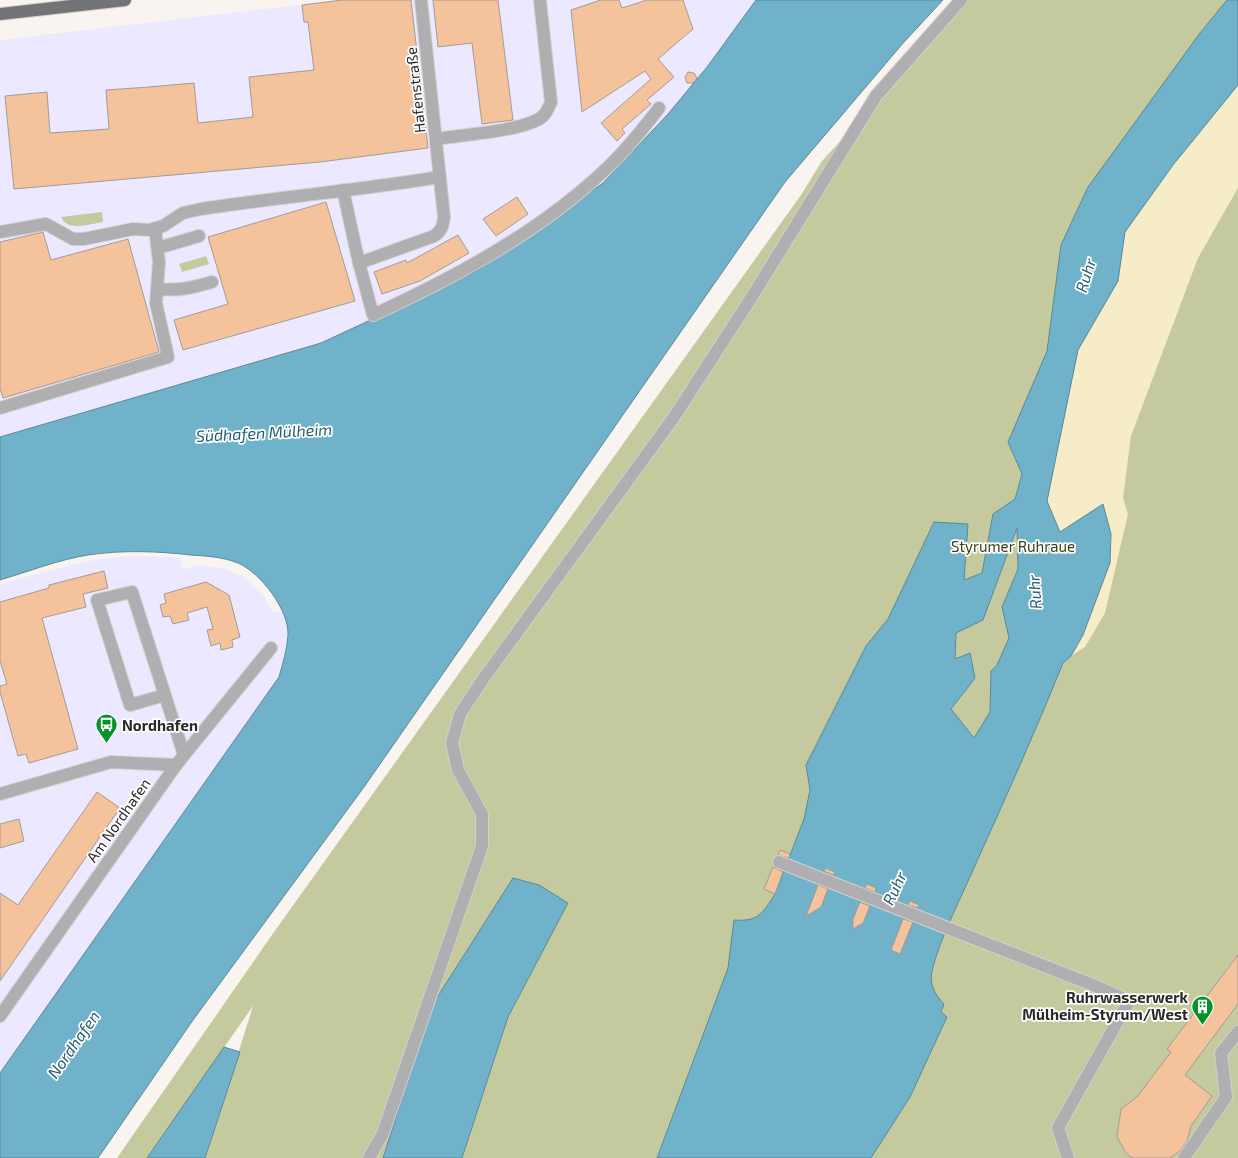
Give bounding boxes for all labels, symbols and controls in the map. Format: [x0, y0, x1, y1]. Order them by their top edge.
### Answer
street label: Hafenstraße [402, 46, 428, 134]
water label: Ruhr [1071, 255, 1099, 294]
water label: Südhafen Mülheim [195, 419, 333, 445]
park label: Styrumer Ruhraue [951, 537, 1075, 555]
water label: Ruhr [1023, 573, 1045, 610]
bus stop icon: Nordhafen [93, 712, 119, 745]
place label: Nordhafen [122, 716, 198, 734]
street label: Am Nordhafen [82, 774, 154, 866]
water label: Ruhr [878, 868, 910, 908]
place label: Ruhrwasserwerk Mülheim-Styrum/West [1022, 988, 1189, 1024]
building icon: Ruhrwasserwerk Mülheim-Styrum/West [1190, 993, 1216, 1026]
water label: Nordhafen [43, 1007, 103, 1081]

